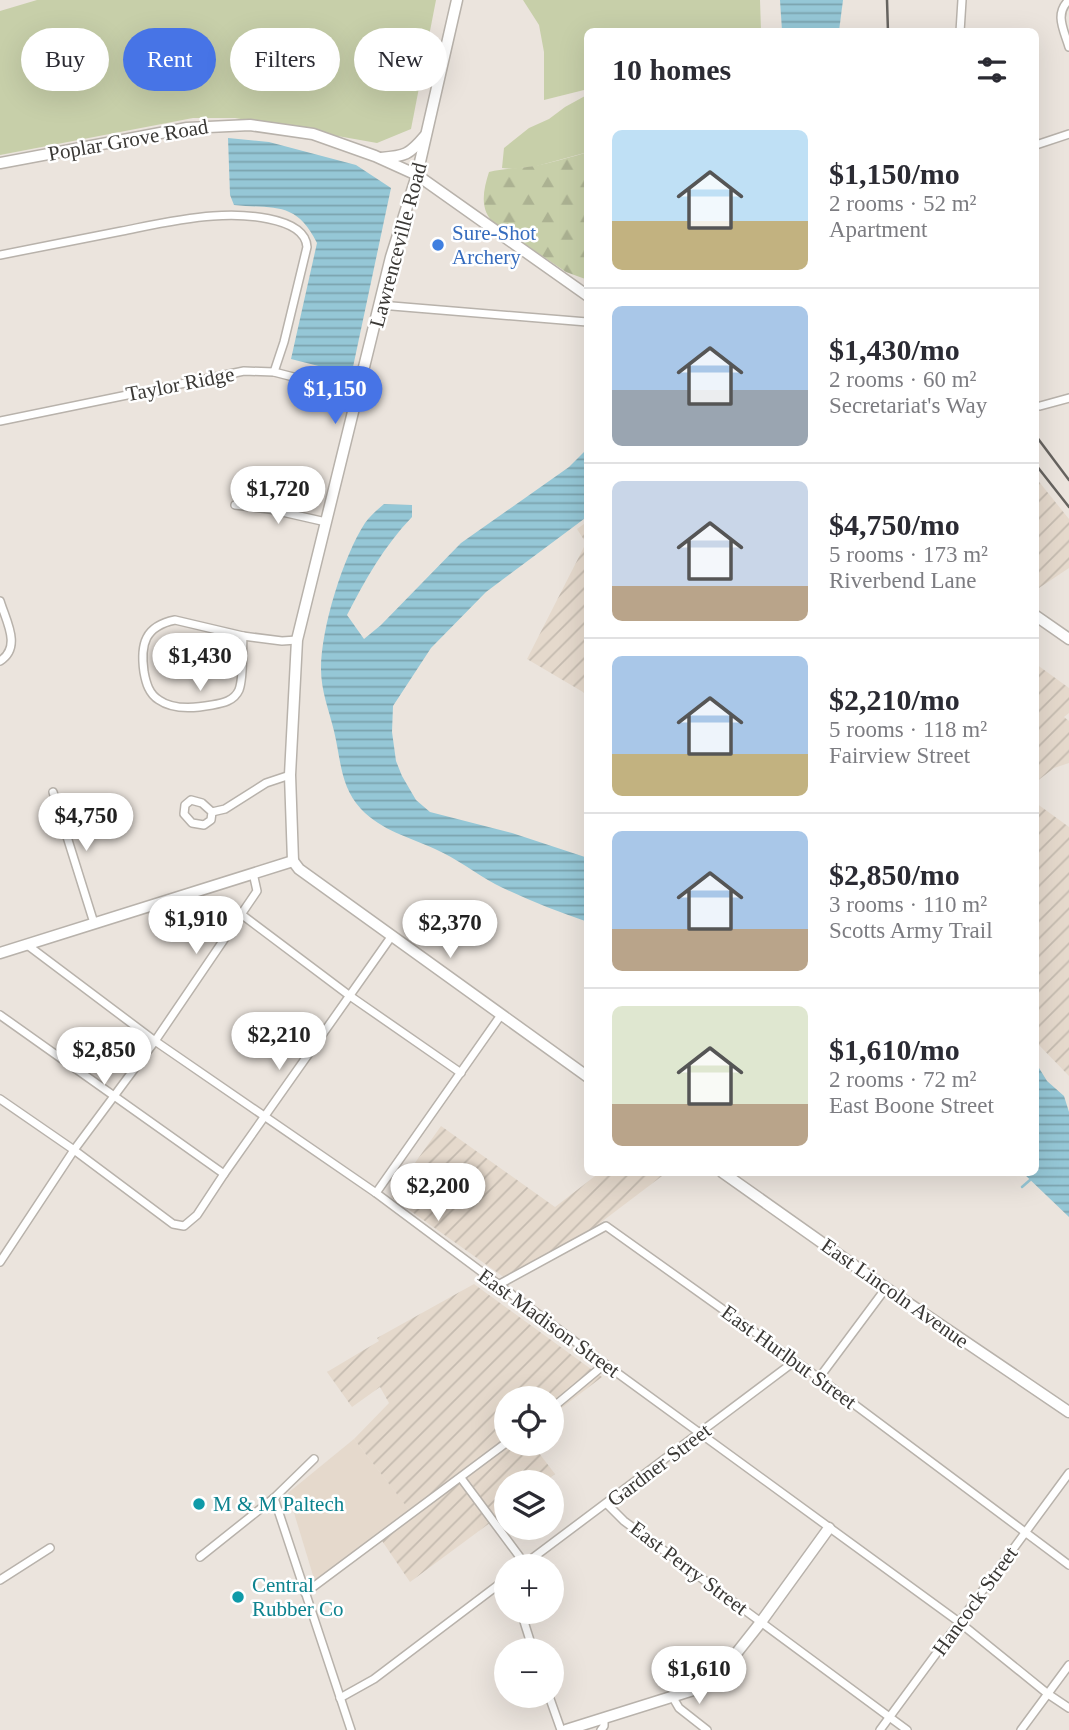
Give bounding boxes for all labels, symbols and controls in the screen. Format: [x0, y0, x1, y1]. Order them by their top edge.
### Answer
chip: Buy [21, 28, 109, 91]
chip: Rent [123, 28, 216, 91]
chip: Filters [230, 28, 340, 91]
chip: New [354, 28, 447, 91]
icon: filters [973, 51, 1011, 89]
text: 10 homes [612, 53, 731, 86]
street label: Poplar Grove Road [46, 114, 210, 166]
text: $1,150/mo [829, 157, 960, 190]
icon: home [668, 158, 752, 242]
street label: Lawrenceville Road [364, 159, 432, 330]
text: 2 rooms · 52 m² [829, 191, 976, 216]
text: Apartment [829, 217, 927, 242]
place label: Sure-Shot Archery [452, 221, 536, 269]
marker: Sure-Shot Archery [430, 237, 446, 253]
text: $1,430/mo [829, 333, 960, 366]
icon: home [668, 334, 752, 418]
street label: Taylor Ridge [124, 362, 236, 406]
pin: $1,150 [278, 366, 392, 426]
text: 2 rooms · 60 m² [829, 367, 976, 392]
text: $1,150 [303, 376, 367, 401]
text: Secretariat's Way [829, 393, 987, 418]
pin: $1,720 [221, 466, 335, 526]
text: $1,720 [246, 476, 310, 501]
text: $4,750/mo [829, 508, 960, 541]
icon: home [668, 509, 752, 593]
text: 5 rooms · 173 m² [829, 542, 988, 567]
text: Riverbend Lane [829, 568, 977, 593]
pin: $1,430 [143, 634, 257, 693]
text: $1,430 [168, 643, 232, 668]
text: $2,210/mo [829, 683, 960, 716]
icon: home [668, 684, 752, 768]
text: 5 rooms · 118 m² [829, 717, 987, 742]
text: Fairview Street [829, 743, 970, 768]
pin: $4,750 [29, 794, 143, 853]
text: $4,750 [54, 803, 118, 828]
text: $2,850/mo [829, 858, 960, 891]
icon: home [668, 859, 752, 943]
text: 3 rooms · 110 m² [829, 892, 987, 917]
pin: $1,910 [139, 897, 253, 956]
pin: $2,370 [393, 900, 507, 960]
text: $1,910 [164, 906, 228, 931]
text: $2,370 [418, 910, 482, 935]
text: Scotts Army Trail [829, 918, 993, 943]
pin: $2,210 [222, 1012, 336, 1072]
text: $2,210 [247, 1022, 311, 1047]
pin: $2,850 [47, 1028, 161, 1087]
text: $1,610/mo [829, 1033, 960, 1066]
icon: home [668, 1034, 752, 1118]
text: $2,850 [72, 1037, 136, 1062]
text: 2 rooms · 72 m² [829, 1067, 976, 1092]
text: East Boone Street [829, 1093, 994, 1118]
pin: $2,200 [381, 1164, 495, 1223]
text: $2,200 [406, 1173, 470, 1198]
street label: East Lincoln Avenue [817, 1233, 973, 1353]
street label: East Madison Street [474, 1264, 625, 1383]
street label: East Hurlbut Street [717, 1300, 861, 1414]
map controls [494, 1386, 564, 1708]
button: locate [494, 1386, 564, 1456]
street label: Gardner Street [603, 1418, 715, 1512]
button: layers [494, 1470, 564, 1540]
place label: M & M Paltech [213, 1492, 345, 1516]
marker: M & M Paltech [191, 1496, 207, 1512]
street label: East Perry Street [625, 1516, 753, 1620]
street label: Hancock Street [927, 1542, 1023, 1660]
button: + [494, 1554, 564, 1624]
place label: Central Rubber Co [252, 1573, 344, 1621]
marker: Central Rubber Co [230, 1589, 246, 1605]
button: − [494, 1638, 564, 1708]
pin: $1,610 [642, 1646, 756, 1706]
text: $1,610 [667, 1656, 731, 1681]

